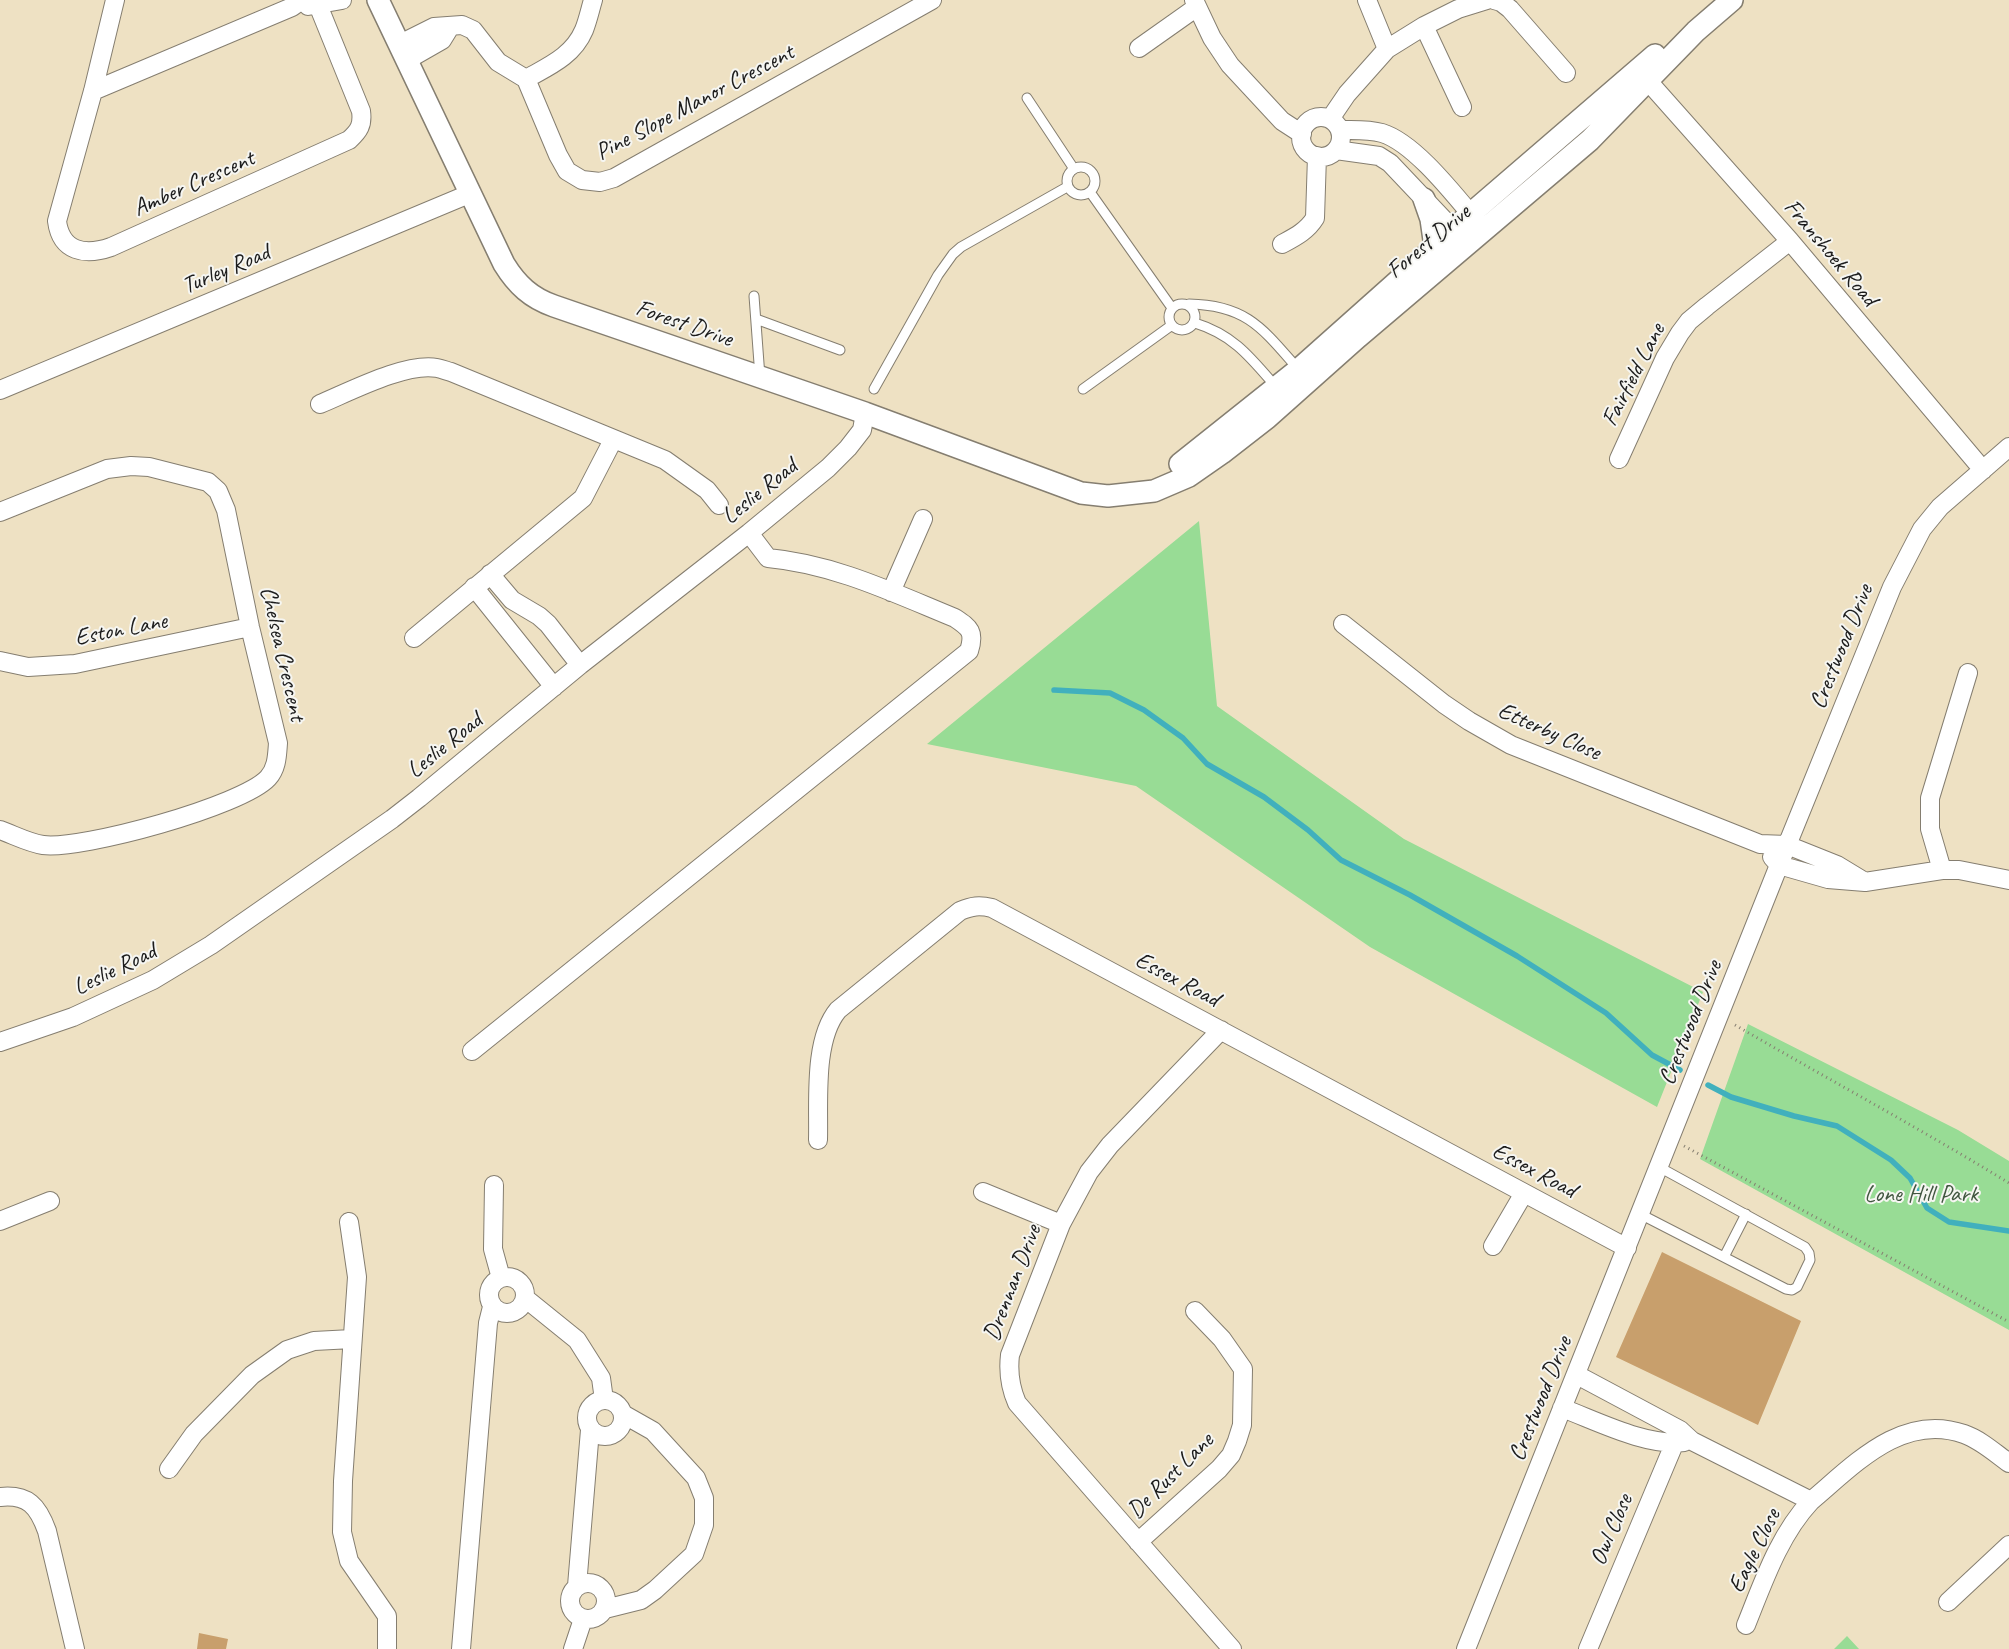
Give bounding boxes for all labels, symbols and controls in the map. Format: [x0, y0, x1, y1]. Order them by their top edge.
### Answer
street label: Pine Slope Manor Crescent [591, 39, 799, 167]
street label: Amber Crescent [129, 144, 259, 224]
street label: Franshoek Road [1777, 194, 1883, 312]
street label: Forest Drive [1381, 199, 1477, 285]
street label: Turley Road [178, 239, 274, 301]
street label: Forest Drive [632, 294, 736, 354]
street label: Fairfield Lane [1596, 319, 1672, 431]
street label: Leslie Road [717, 453, 803, 531]
street label: Crestwood Drive [1804, 581, 1880, 713]
street label: Chelsea Crescent [253, 584, 311, 724]
street label: Eston Lane [73, 607, 169, 653]
street label: Etterby Close [1493, 697, 1605, 767]
street label: Leslie Road [402, 707, 488, 785]
street label: Leslie Road [69, 938, 161, 1002]
street label: Essex Road [1130, 946, 1224, 1014]
street label: Crestwood Drive [1653, 957, 1729, 1089]
street label: Essex Road [1487, 1137, 1581, 1205]
park label: Lone Hill Park [1864, 1181, 1978, 1209]
street label: Drennan Drive [978, 1221, 1048, 1345]
street label: Crestwood Drive [1503, 1333, 1579, 1465]
street label: De Rust Lane [1122, 1427, 1220, 1525]
street label: Owl Close [1584, 1490, 1640, 1570]
street label: Eagle Close [1722, 1505, 1788, 1597]

